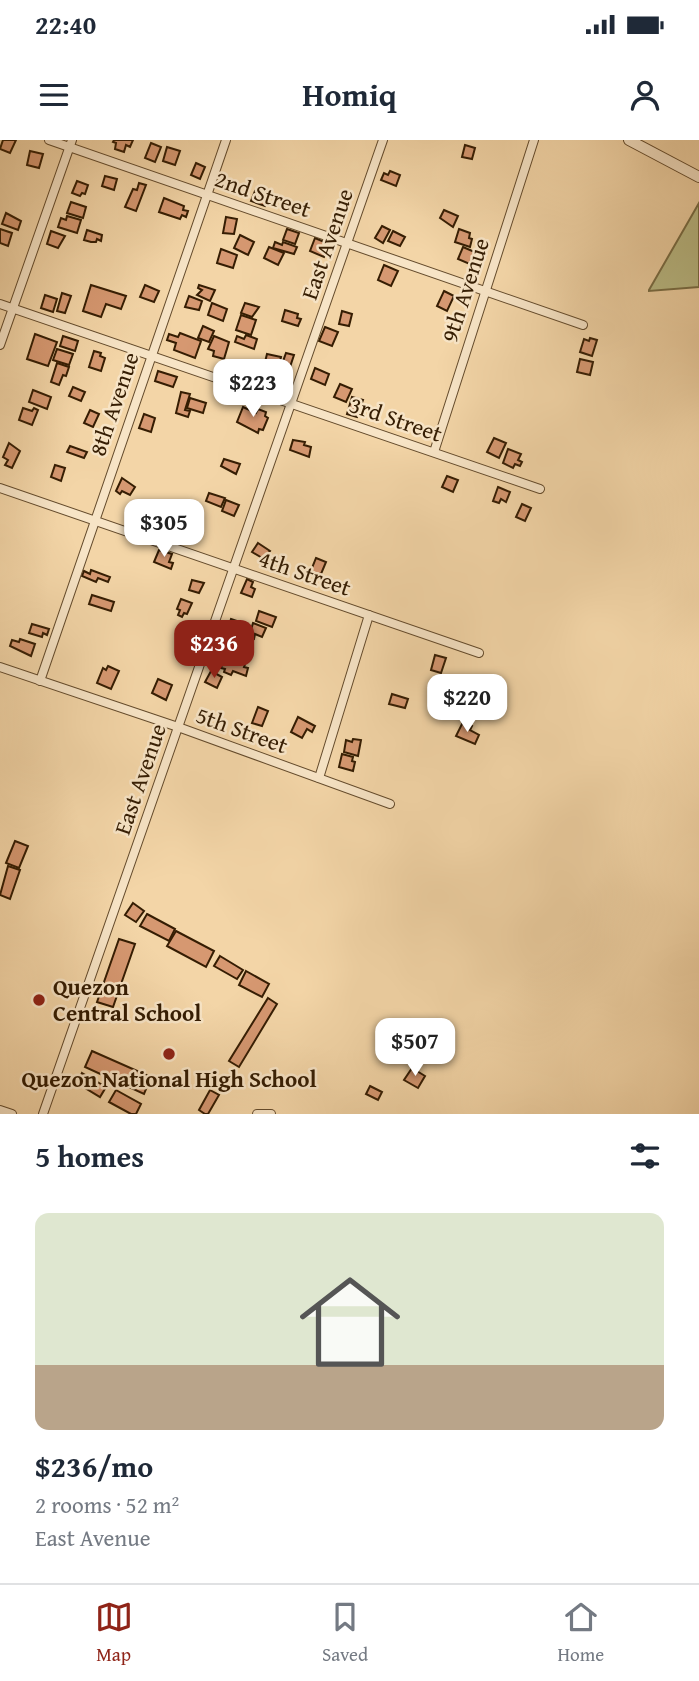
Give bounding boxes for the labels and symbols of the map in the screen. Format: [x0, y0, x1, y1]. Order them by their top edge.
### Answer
street label: 2nd Street [211, 162, 316, 225]
street label: East Avenue [292, 184, 361, 304]
street label: 9th Avenue [432, 233, 497, 346]
street label: 8th Avenue [80, 347, 147, 460]
pin: $223 [212, 359, 294, 419]
street label: 3rd Street [345, 387, 447, 450]
pin: $305 [123, 500, 205, 559]
street label: 4th Street [255, 541, 356, 604]
pin: $236 [173, 620, 255, 680]
pin: $220 [426, 674, 508, 734]
street label: 5th Street [192, 698, 293, 761]
street label: East Avenue [105, 719, 174, 839]
place label: Quezon Central School [53, 970, 201, 1029]
marker: Quezon Central School [31, 992, 47, 1008]
pin: $507 [374, 1018, 456, 1078]
marker: Quezon National High School [161, 1046, 177, 1062]
place label: Quezon National High School [21, 1062, 317, 1095]

